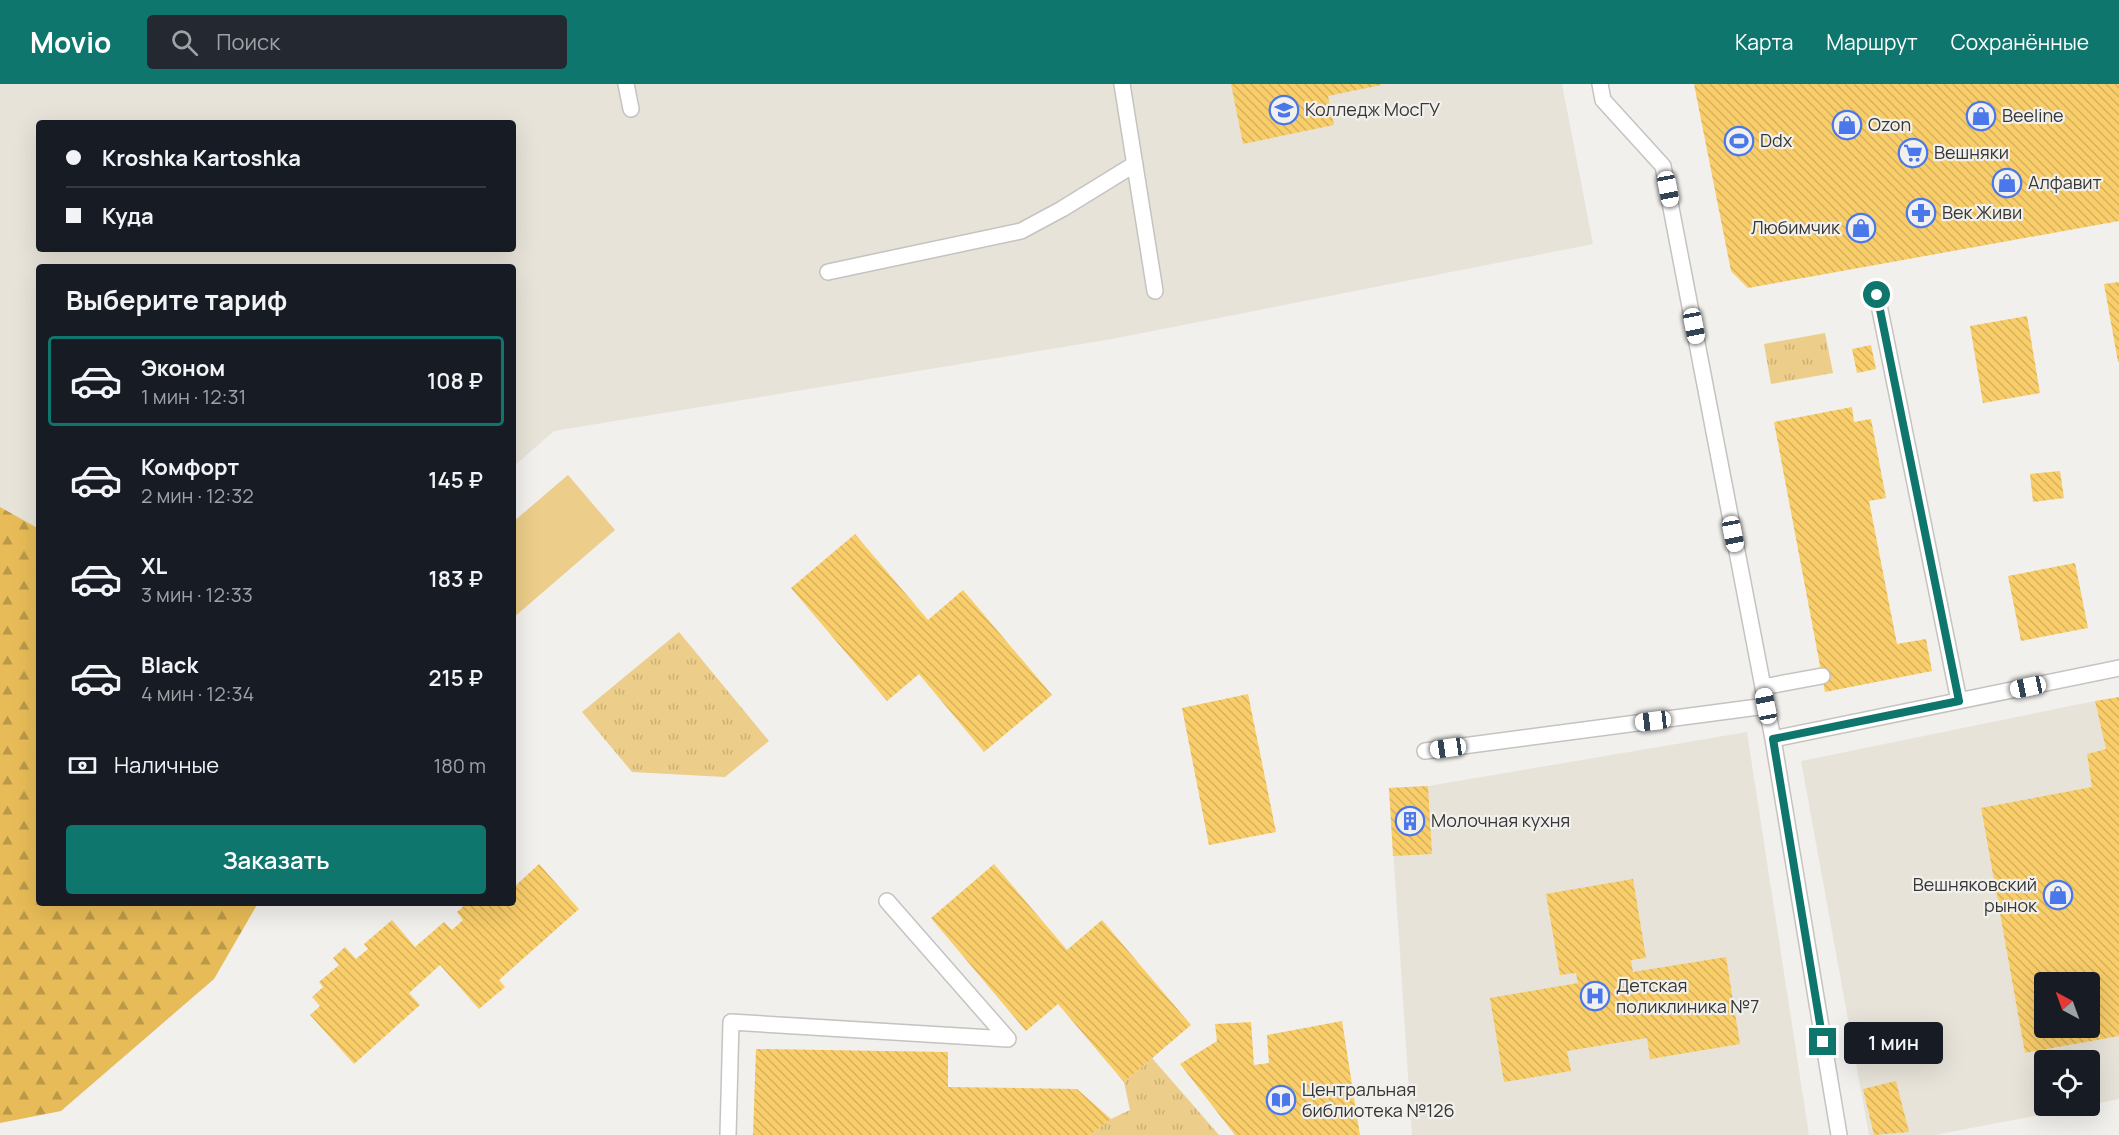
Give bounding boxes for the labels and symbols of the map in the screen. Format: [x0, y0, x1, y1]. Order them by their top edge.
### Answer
school or university icon: Колледж МосГУ [1268, 94, 1300, 126]
place label: Колледж МосГУ [1305, 97, 1440, 121]
shop icon: Beeline [1965, 100, 1997, 132]
place label: Beeline [2002, 103, 2064, 127]
shop icon: Ozon [1831, 109, 1863, 141]
place label: Ozon [1868, 112, 1911, 136]
sports icon: Ddx [1723, 125, 1755, 157]
place label: Ddx [1760, 128, 1793, 152]
supermarket icon: Вешняки [1897, 137, 1929, 169]
place label: Вешняки [1934, 140, 2009, 164]
shop icon: Алфавит [1991, 167, 2023, 199]
car [1656, 170, 1680, 208]
place label: Алфавит [2028, 170, 2102, 194]
pharmacy icon: Век Живи [1905, 197, 1937, 229]
place label: Век Живи [1942, 200, 2022, 224]
shop icon: Любимчик [1845, 212, 1877, 244]
place label: Любимчик [1751, 215, 1841, 239]
route start [1863, 281, 1890, 308]
car [1682, 307, 1706, 345]
car [1721, 515, 1745, 553]
car [2009, 674, 2047, 700]
car [1754, 687, 1778, 725]
car [1634, 710, 1672, 732]
car [1429, 737, 1467, 759]
building icon: Молочная кухня [1394, 805, 1426, 837]
place label: Молочная кухня [1431, 808, 1570, 832]
place label: Вешняковский рынок [1913, 872, 2038, 917]
shop icon: Вешняковский рынок [2042, 879, 2074, 911]
north arrow [2034, 972, 2100, 1038]
place label: Детская поликлиника №7 [1616, 973, 1759, 1018]
hospital icon: Детская поликлиника №7 [1579, 980, 1611, 1012]
callout: 1 мин [1844, 1021, 1943, 1063]
route end [1809, 1028, 1836, 1055]
place label: Центральная библиотека №126 [1302, 1077, 1455, 1122]
library icon: Центральная библиотека №126 [1265, 1084, 1297, 1116]

